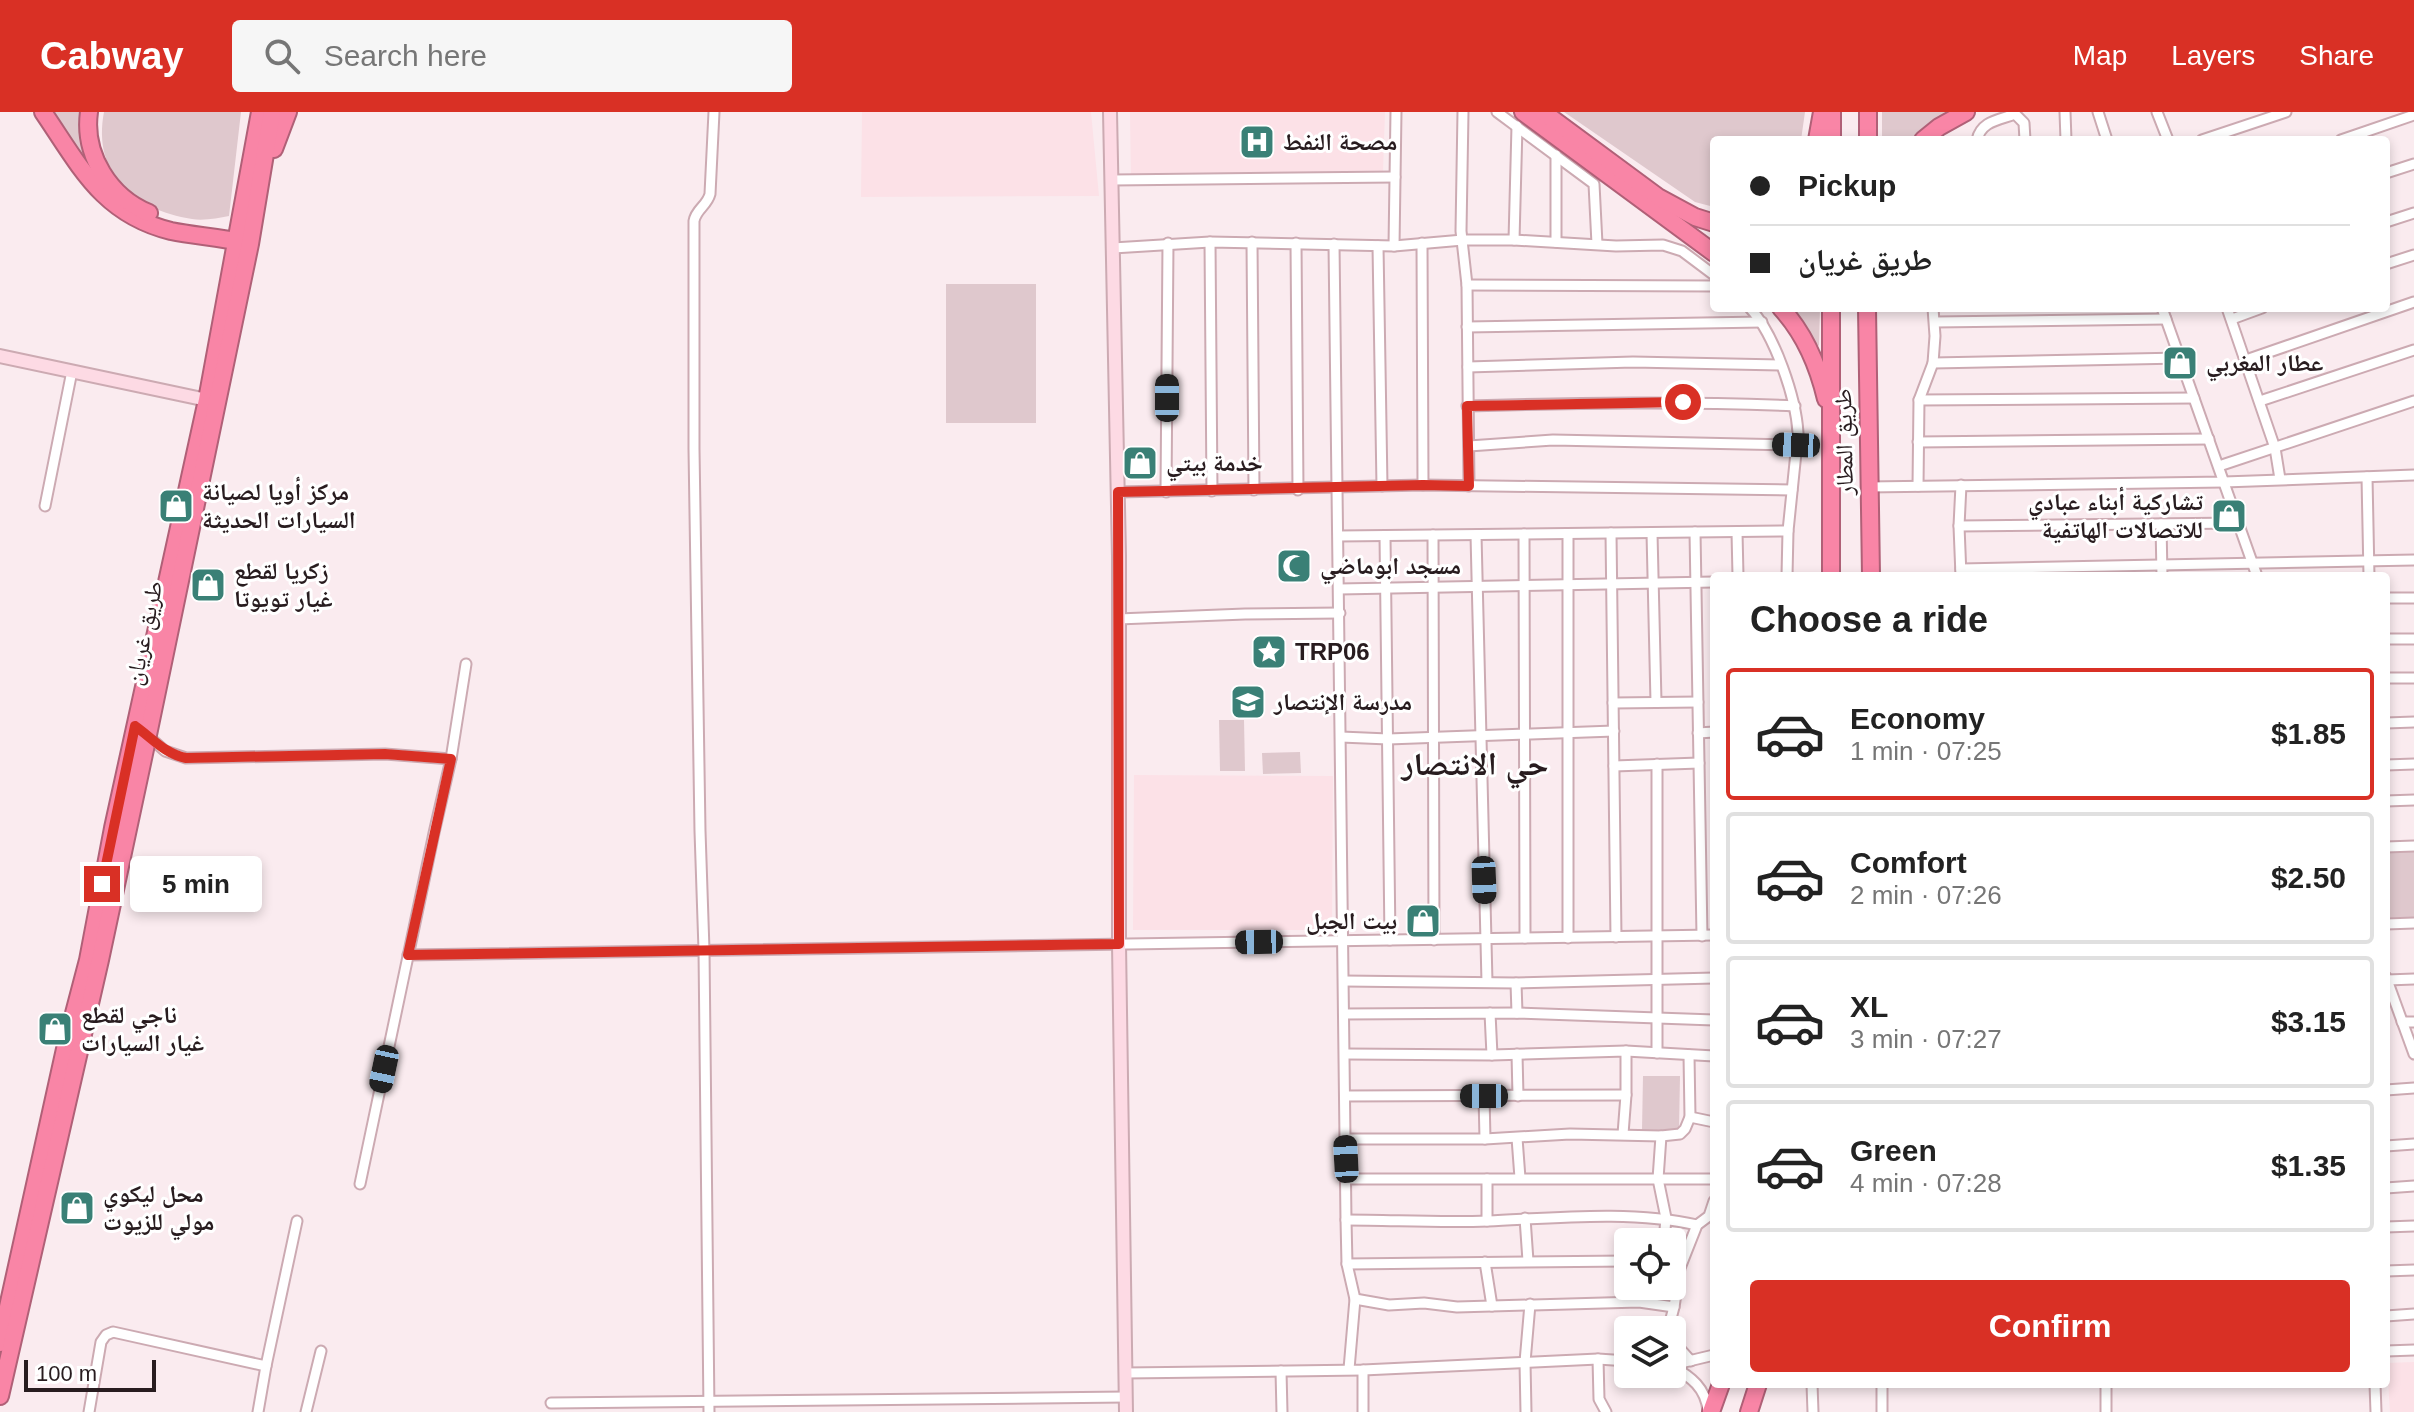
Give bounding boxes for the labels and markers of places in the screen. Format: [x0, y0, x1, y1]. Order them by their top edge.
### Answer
hospital icon: مصحة النفط [1238, 123, 1276, 161]
place label: مصحة النفط [1283, 128, 1397, 155]
shop icon: عطار المغربي [2161, 344, 2199, 382]
place label: عطار المغربي [2206, 349, 2323, 382]
shop icon: خدمة بيتي [1121, 444, 1159, 482]
place label: خدمة بيتي [1166, 449, 1263, 482]
place label: مركز أويا لصيانة السيارات الحديثة [202, 476, 356, 534]
place label: تشاركية أبناء عبادي للاتصالات الهاتفية [2028, 486, 2204, 544]
shop icon: مركز أويا لصيانة السيارات الحديثة [157, 487, 195, 525]
shop icon: تشاركية أبناء عبادي للاتصالات الهاتفية [2210, 497, 2248, 535]
mosque icon: مسجد ابوماضي [1275, 547, 1313, 585]
place label: مسجد ابوماضي [1320, 552, 1461, 585]
place label: زكريا لقطع غيار تويوتا [234, 557, 333, 613]
shop icon: زكريا لقطع غيار تويوتا [189, 566, 227, 604]
place icon: TRP06 [1250, 633, 1288, 671]
place label: TRP06 [1295, 638, 1370, 665]
school or university icon: مدرسة الإنتصار [1229, 683, 1267, 721]
place label: مدرسة الإنتصار [1273, 688, 1412, 715]
shop icon: بيت الجبل [1404, 902, 1442, 940]
place label: بيت الجبل [1306, 907, 1397, 935]
place label: ناجي لقطع غيار السيارات [81, 1001, 204, 1057]
shop icon: ناجي لقطع غيار السيارات [36, 1010, 74, 1048]
place label: محل ليكوي مولي للزيوت [103, 1180, 214, 1241]
shop icon: محل ليكوي مولي للزيوت [58, 1189, 96, 1227]

